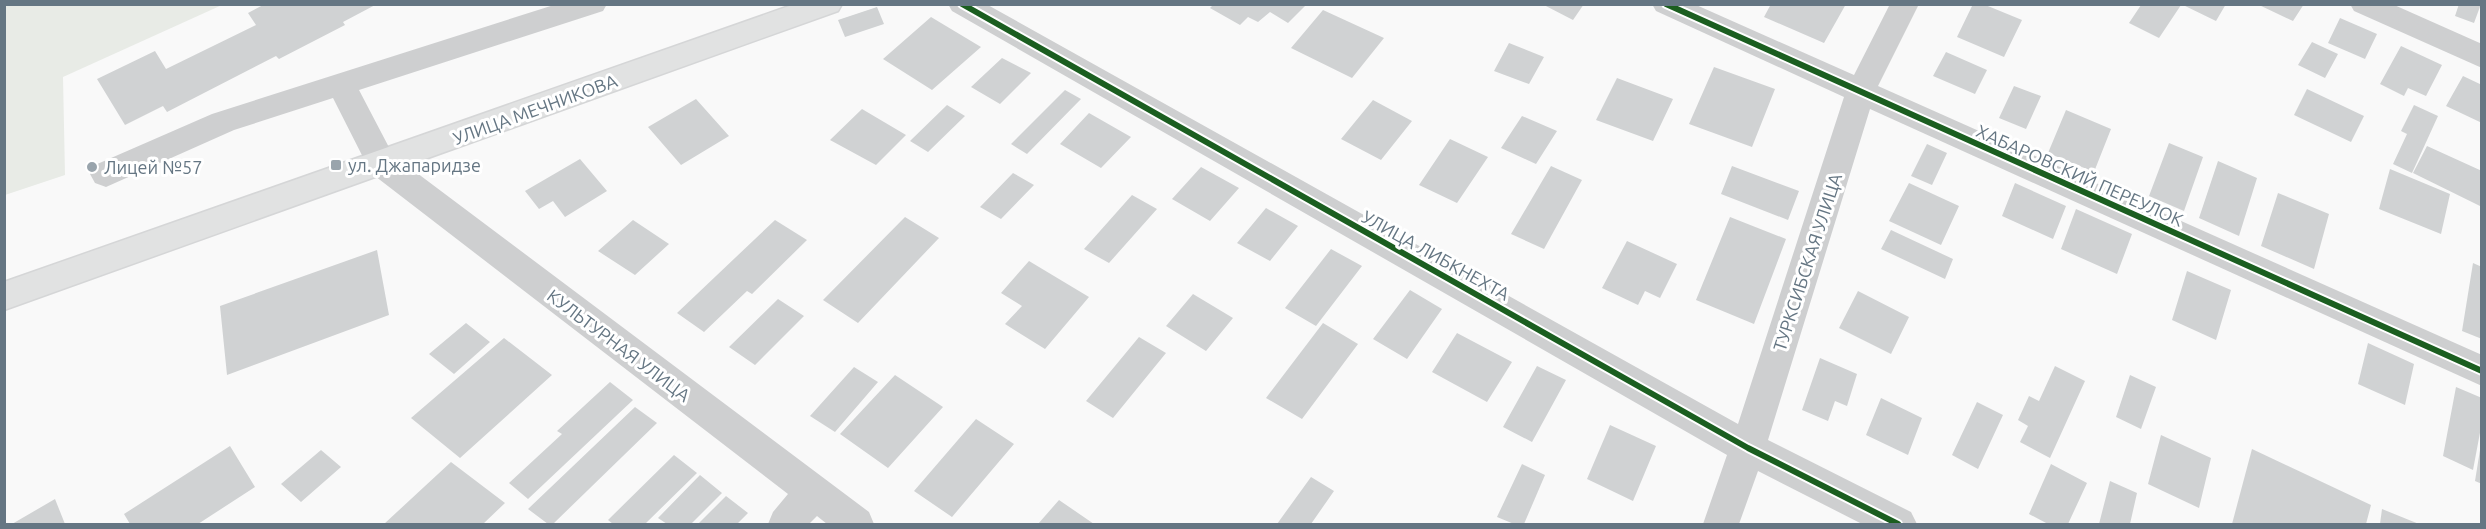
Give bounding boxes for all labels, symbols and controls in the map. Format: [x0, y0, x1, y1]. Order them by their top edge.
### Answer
street label: УЛИЦА МЕЧНИКОВА [450, 70, 620, 148]
street label: ХАБАРОВСКИЙ ПЕРЕУЛОК [1973, 120, 2187, 230]
place label: ул. Джапаридзе [348, 155, 481, 175]
place label: Лицей №57 [104, 157, 202, 177]
marker: ул. Джапаридзе [329, 158, 343, 172]
marker: Лицей №57 [85, 160, 99, 174]
street label: ТУРКСИБСКАЯ УЛИЦА [1769, 170, 1845, 353]
street label: УЛИЦА ЛИБКНЕХТА [1359, 206, 1514, 304]
street label: КУЛЬТУРНАЯ УЛИЦА [544, 285, 694, 405]

